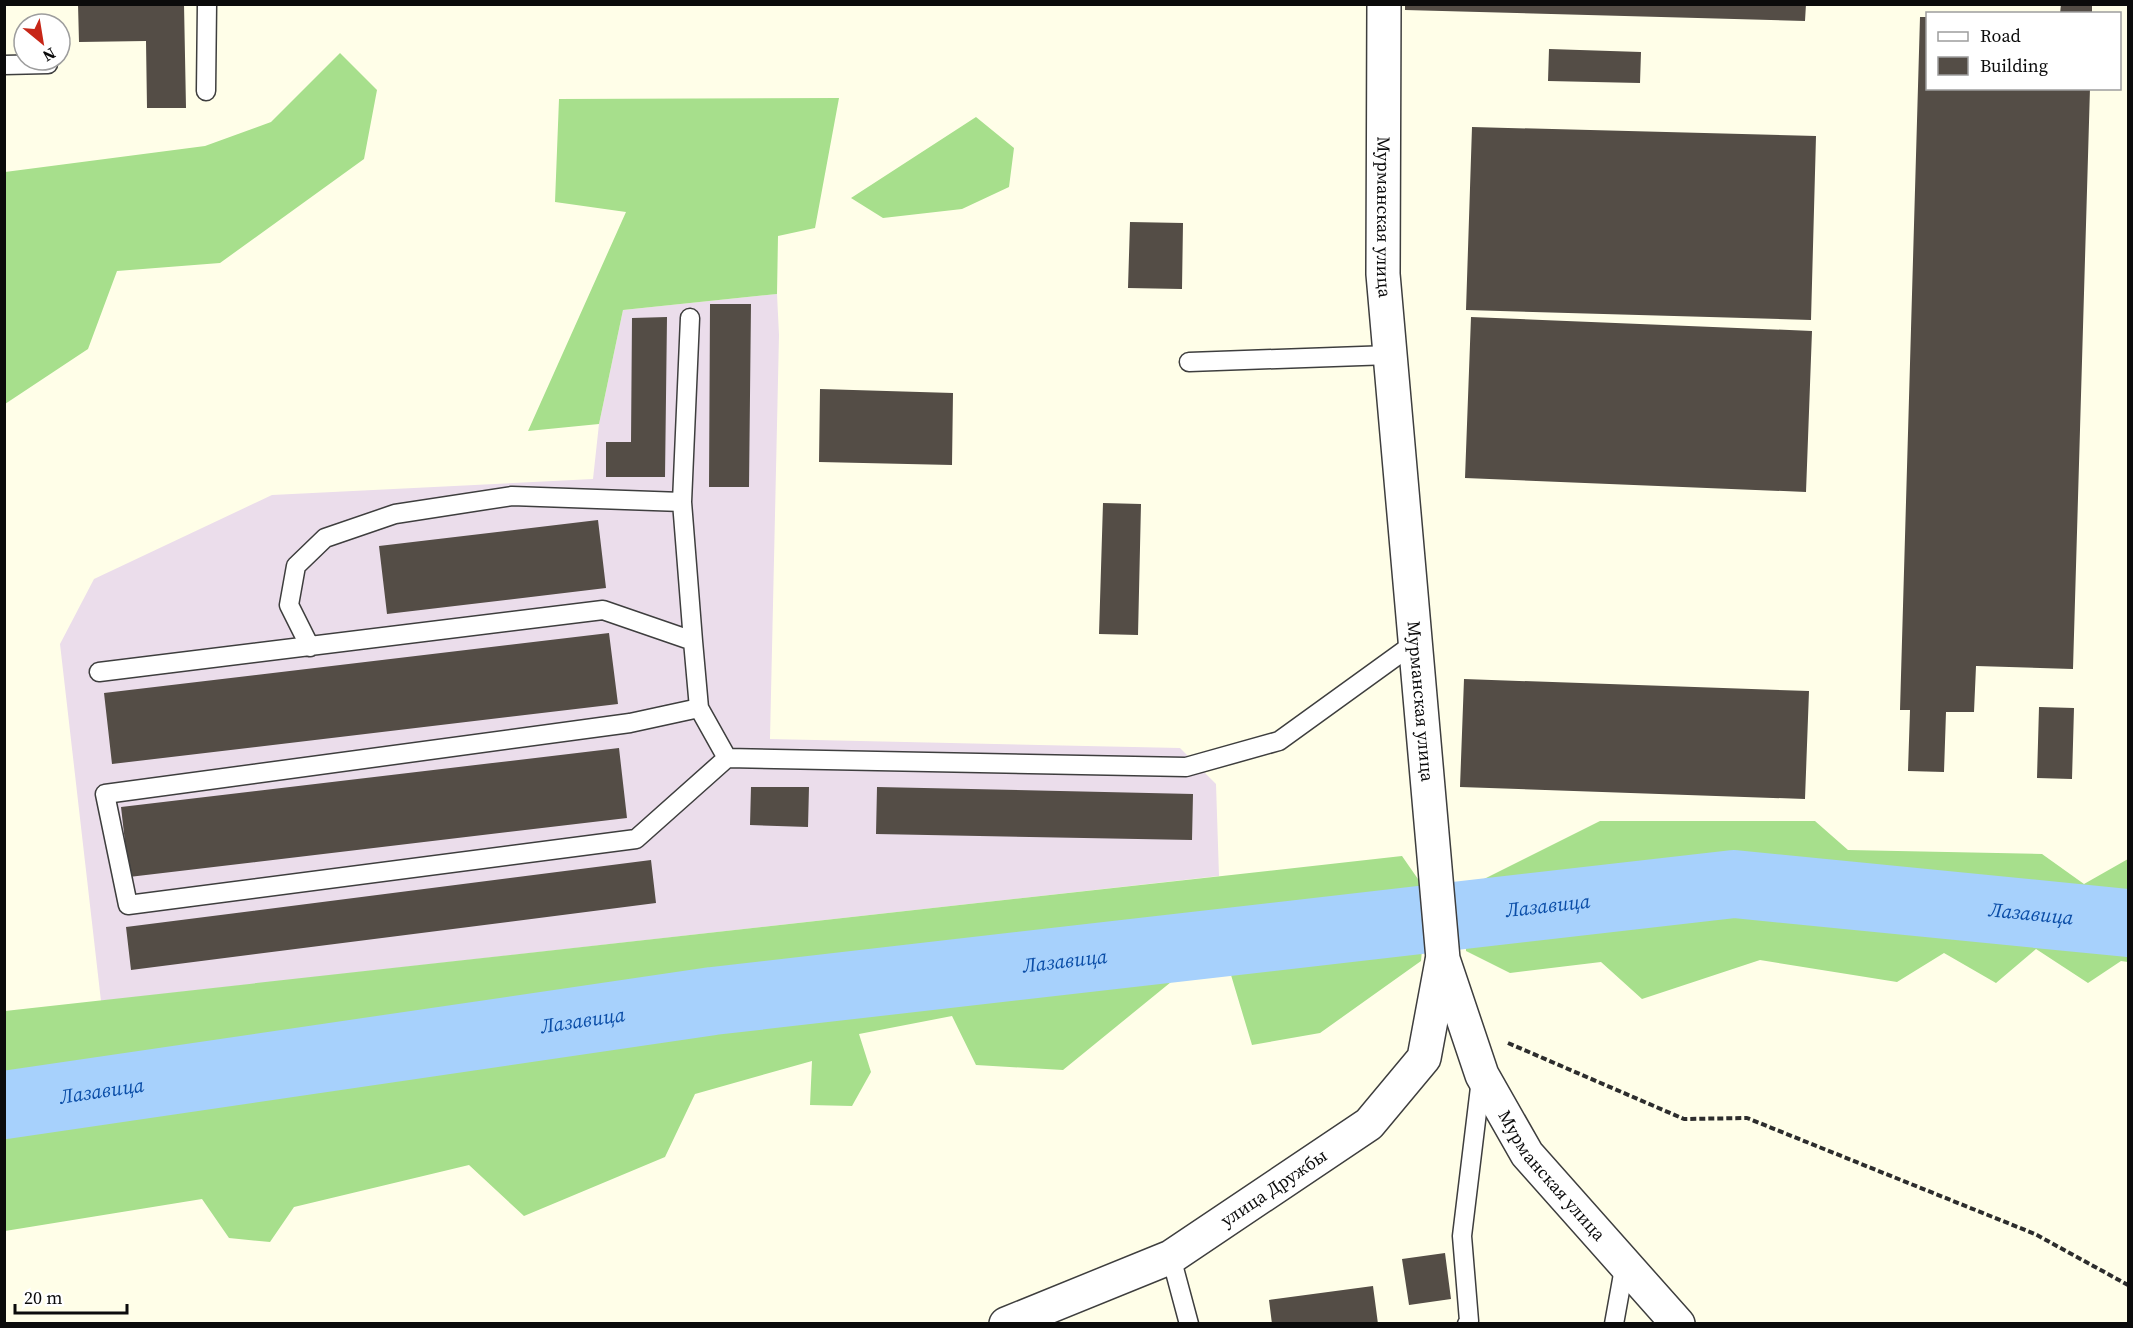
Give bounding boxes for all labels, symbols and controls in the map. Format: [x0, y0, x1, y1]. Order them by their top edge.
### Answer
north arrow [12, 12, 72, 72]
legend [1926, 12, 2121, 90]
text: Road [1980, 23, 2021, 48]
text: N [39, 43, 60, 68]
text: Building [1980, 53, 2048, 78]
street label: Мурманская улица [1371, 136, 1398, 299]
street label: Мурманская улица [1401, 620, 1440, 784]
water label: Лазавица [1503, 887, 1592, 924]
water label: Лазавица [1987, 895, 2075, 932]
water label: Лазавица [1020, 942, 1109, 979]
water label: Лазавица [538, 1000, 627, 1040]
water label: Лазавица [57, 1071, 146, 1111]
street label: Мурманская улица [1493, 1105, 1612, 1247]
street label: улица Дружбы [1215, 1143, 1332, 1232]
scale bar [15, 1277, 128, 1315]
text: 20 m [24, 1285, 62, 1310]

